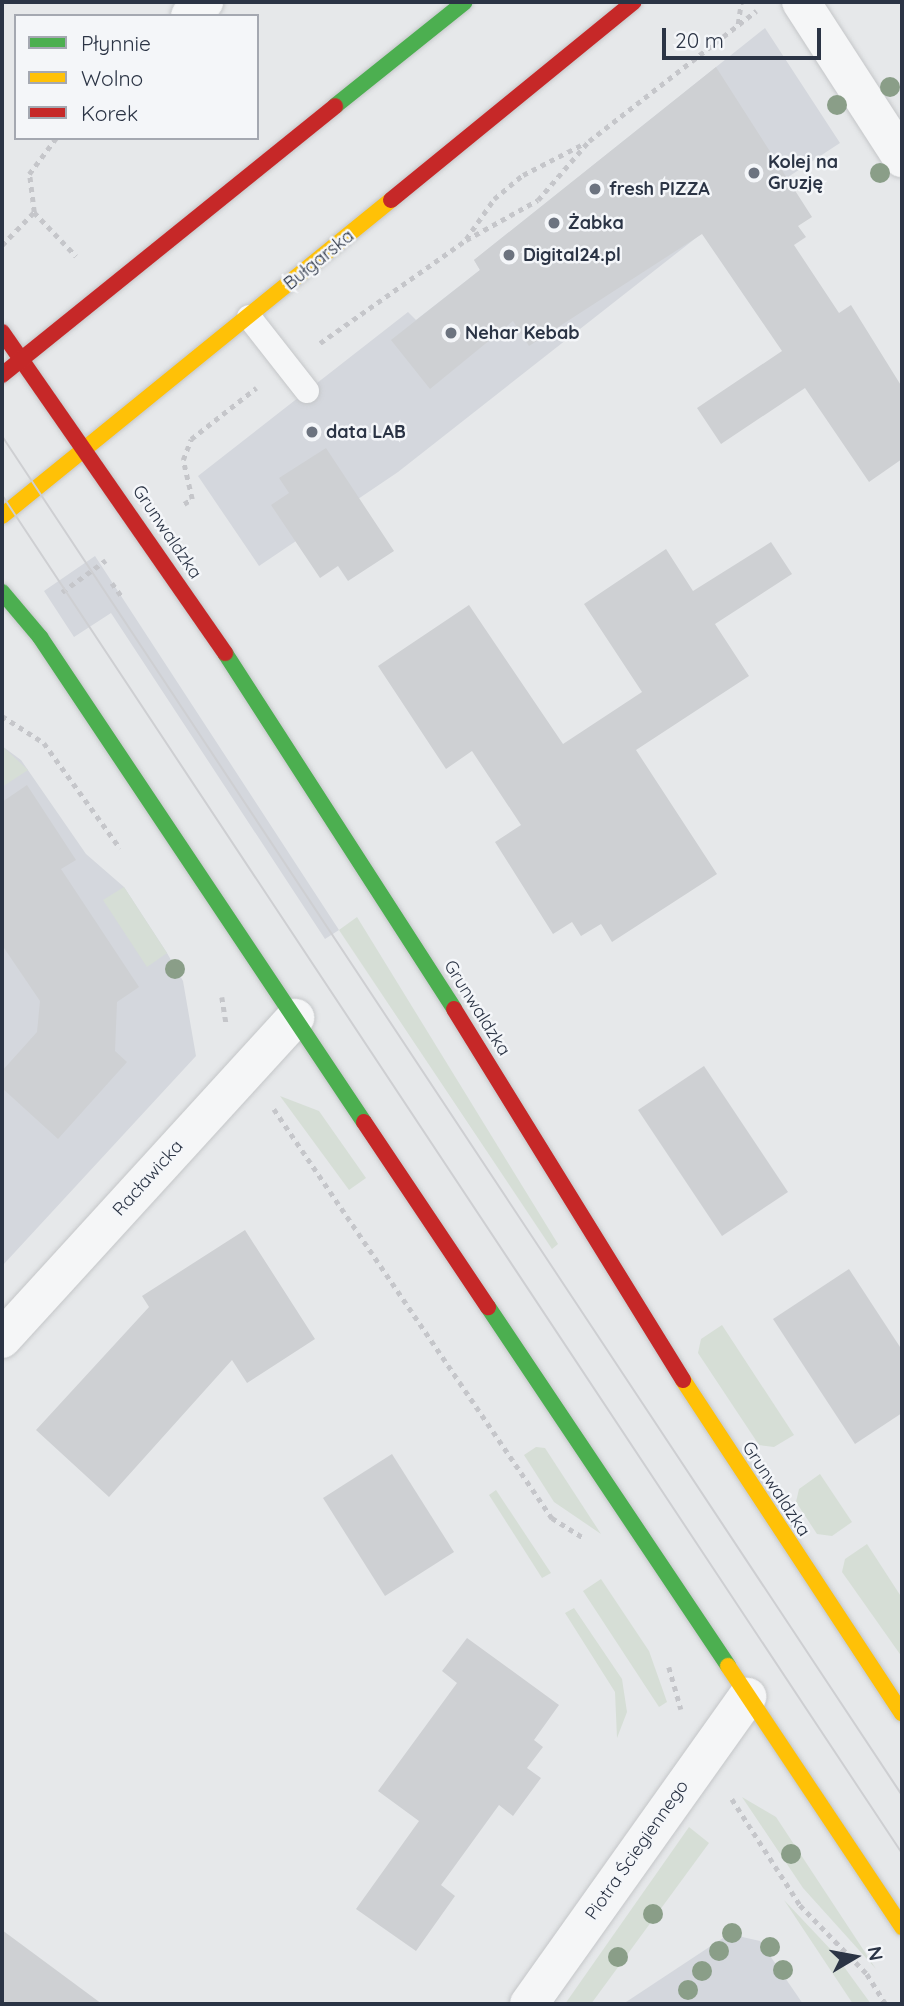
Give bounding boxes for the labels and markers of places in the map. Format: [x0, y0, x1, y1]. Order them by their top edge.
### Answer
place label: Kolej na Gruzję [768, 152, 838, 194]
marker: Kolej na Gruzję [746, 165, 762, 181]
place label: fresh PIZZA [609, 178, 710, 200]
marker: fresh PIZZA [587, 181, 603, 197]
place label: Żabka [568, 212, 624, 234]
marker: Żabka [546, 215, 562, 231]
place label: Digital24.pl [523, 244, 621, 266]
marker: Digital24.pl [501, 247, 517, 263]
place label: Nehar Kebab [465, 322, 579, 344]
marker: Nehar Kebab [443, 325, 459, 341]
place label: data LAB [326, 421, 406, 443]
marker: data LAB [304, 424, 320, 440]

